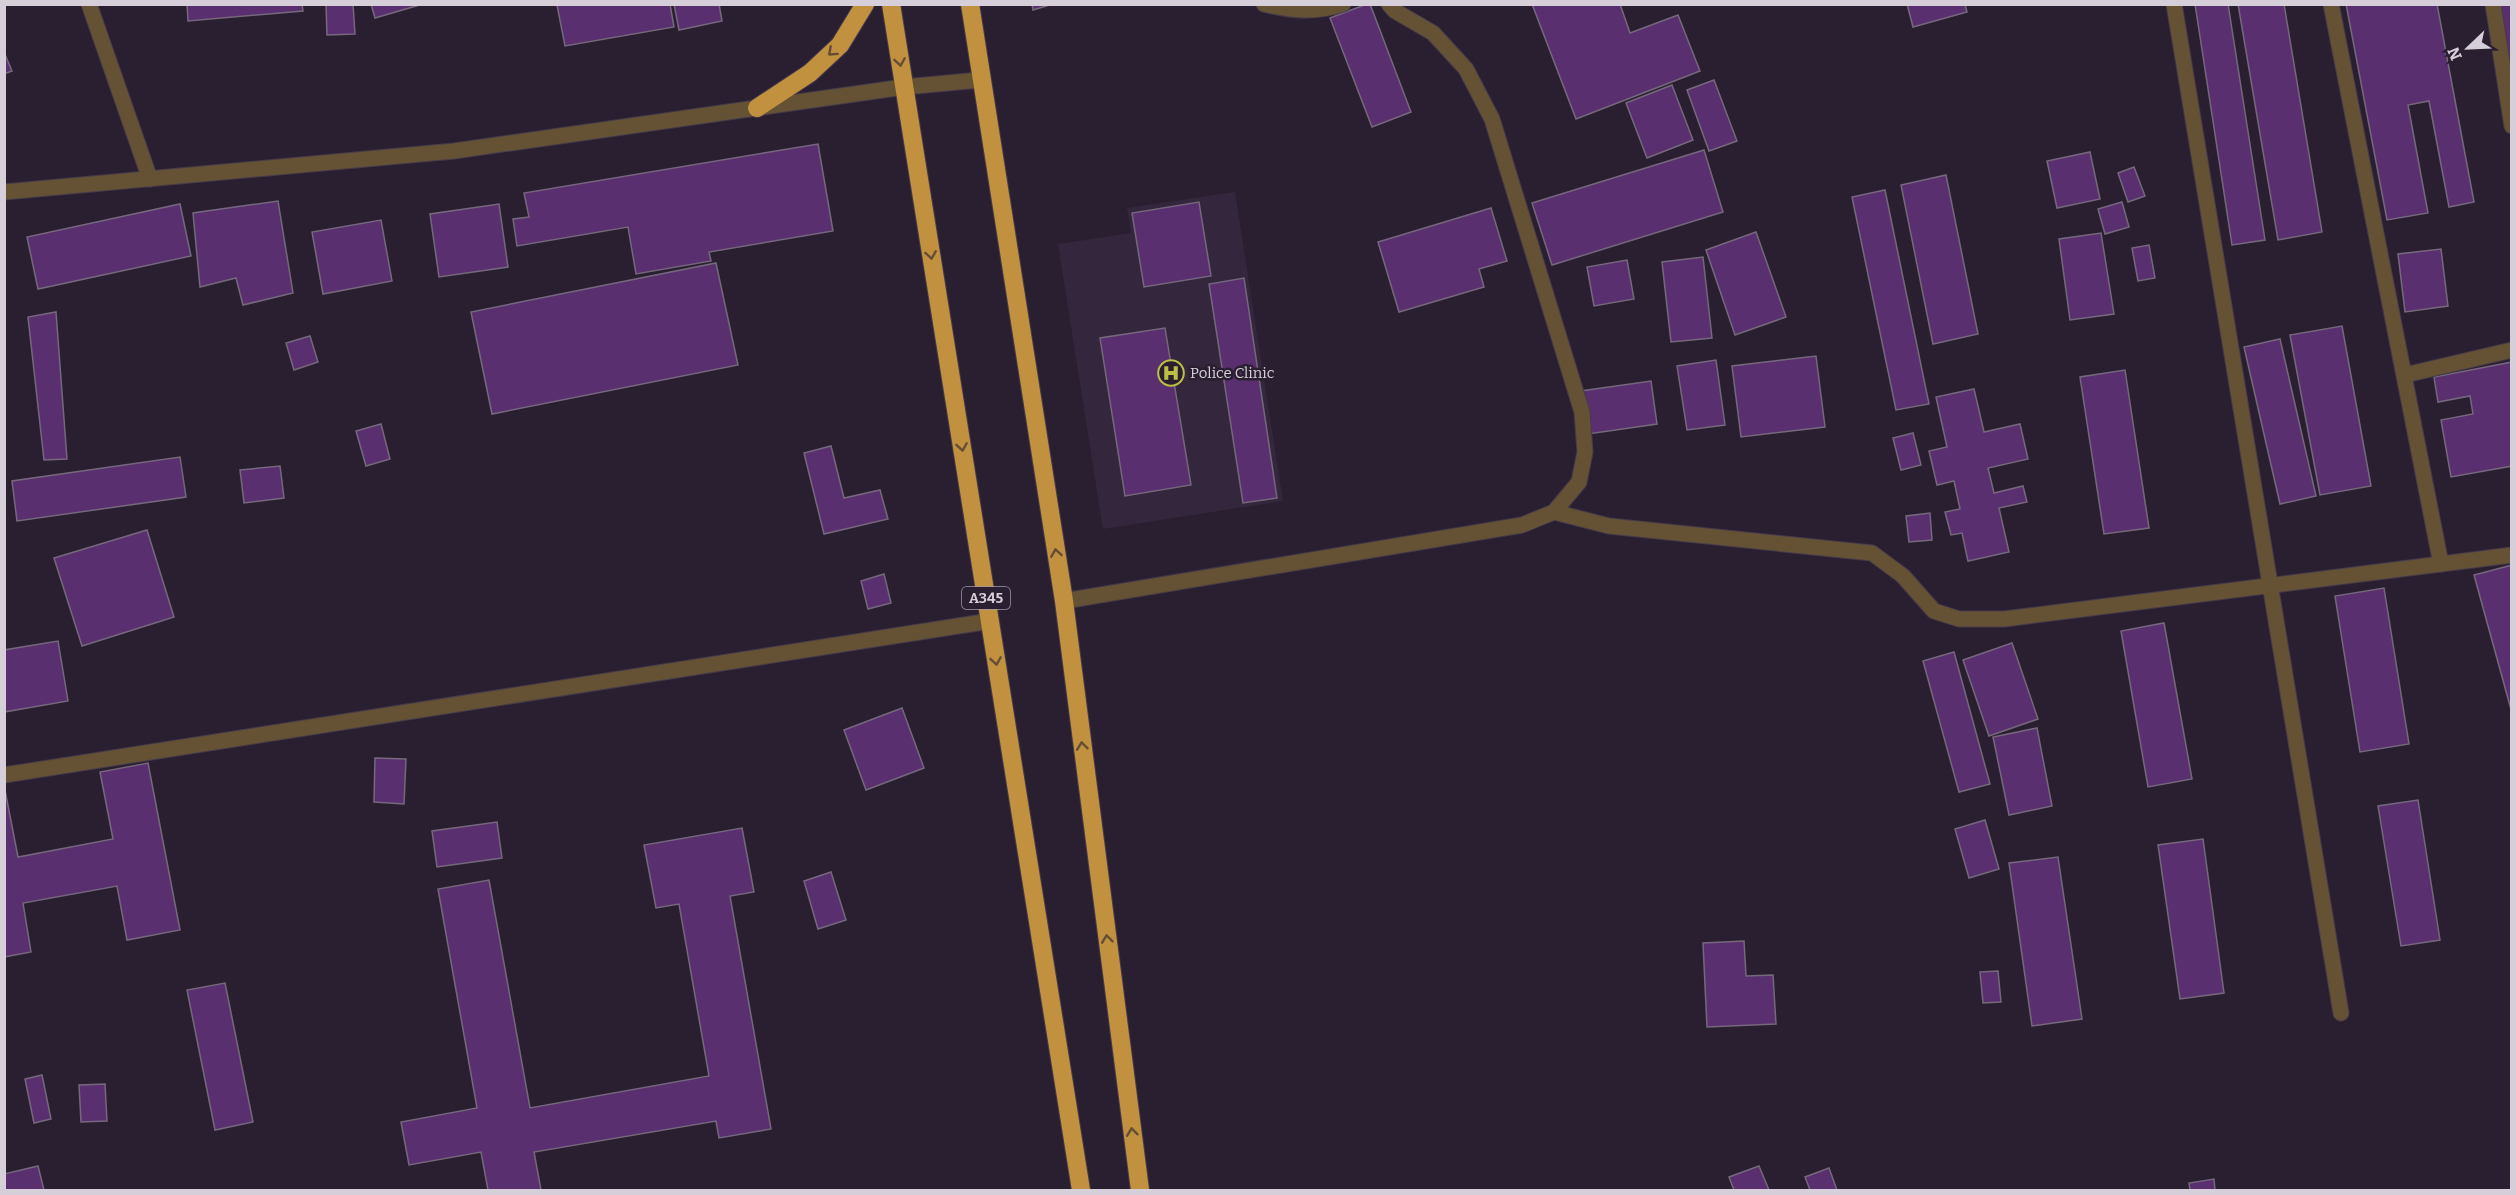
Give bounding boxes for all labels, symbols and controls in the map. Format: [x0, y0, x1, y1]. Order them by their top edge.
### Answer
north arrow [2438, 18, 2498, 78]
text: N [2443, 44, 2466, 63]
one-way arrow [828, 45, 839, 56]
one-way arrow [894, 58, 906, 67]
one-way arrow [924, 249, 937, 259]
hospital icon: Police Clinic [1156, 358, 1186, 388]
place label: Police Clinic [1190, 364, 1275, 382]
one-way arrow [955, 442, 968, 452]
one-way arrow [1050, 548, 1062, 557]
road number: A345 [962, 587, 1010, 609]
one-way arrow [989, 655, 1002, 665]
one-way arrow [1077, 741, 1089, 750]
one-way arrow [1102, 935, 1114, 944]
one-way arrow [1127, 1128, 1139, 1137]

